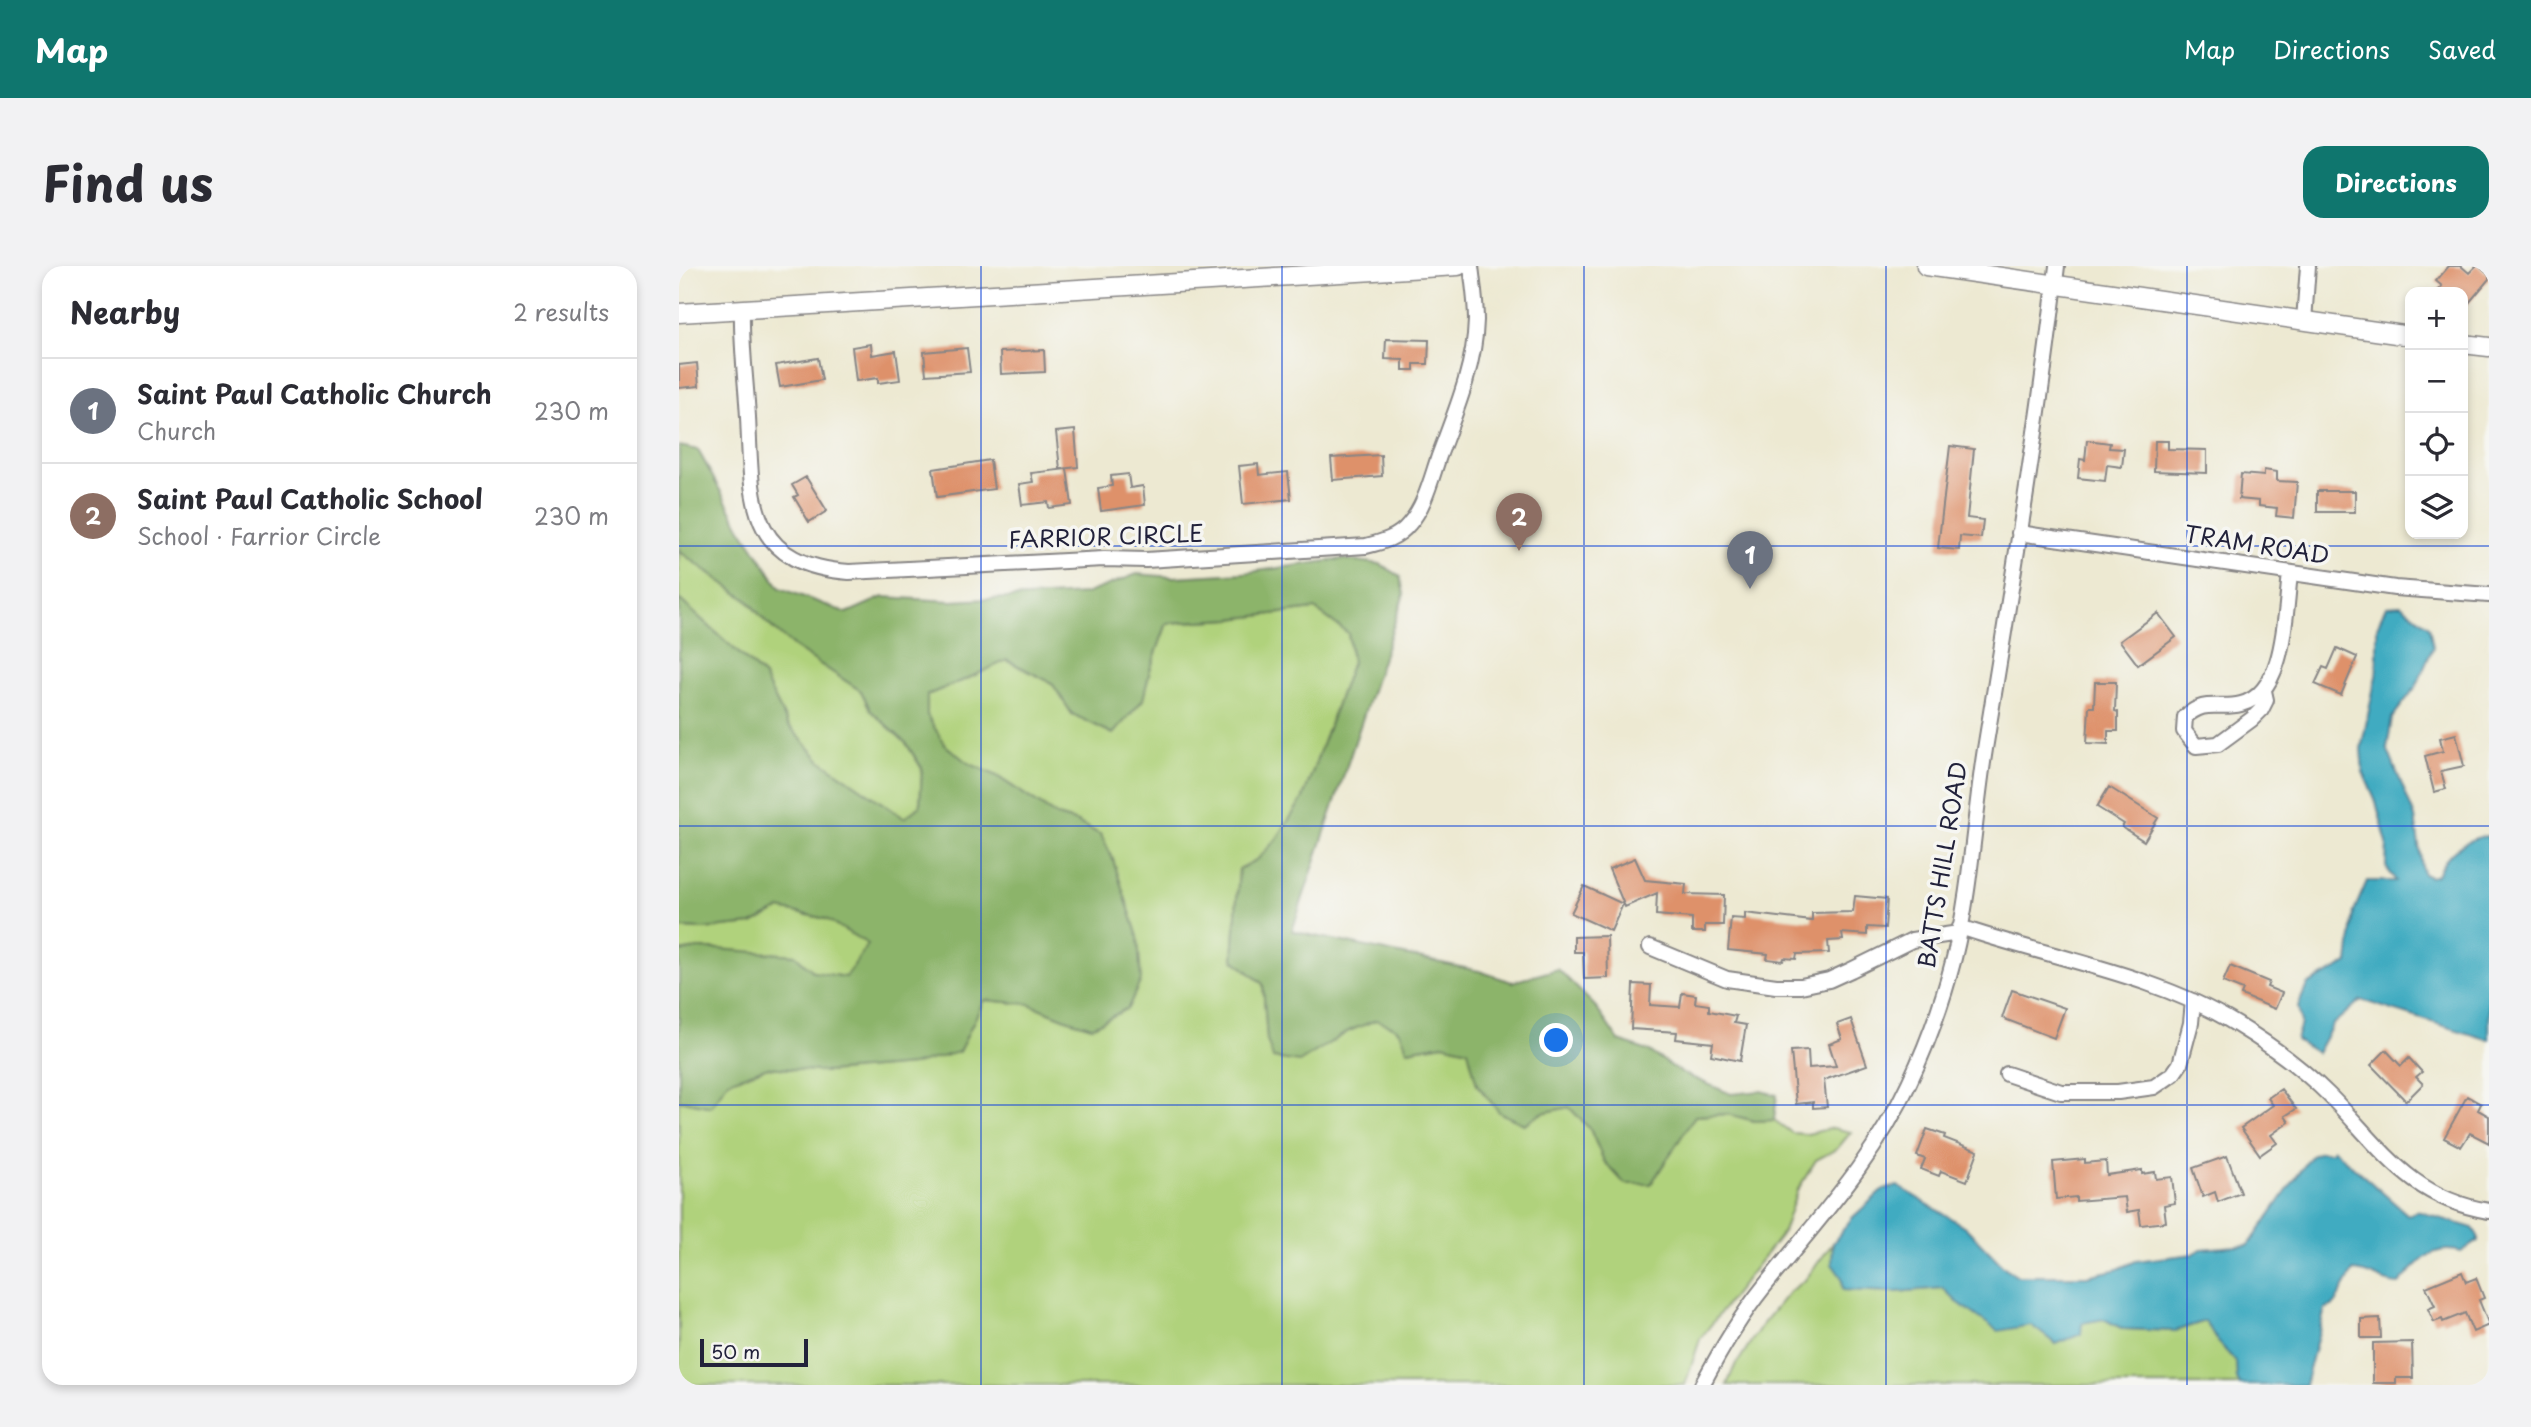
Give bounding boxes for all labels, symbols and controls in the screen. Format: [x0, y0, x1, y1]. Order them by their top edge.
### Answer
text: Map [35, 24, 108, 74]
text: Map [2184, 31, 2235, 67]
text: Directions [2273, 31, 2390, 67]
text: Saved [2428, 31, 2496, 67]
text: Find us [42, 145, 213, 219]
button: Directions [2303, 146, 2489, 218]
map controls [2405, 287, 2468, 539]
button: + [2405, 287, 2468, 350]
text: Nearby [70, 289, 180, 334]
text: 2 results [513, 294, 609, 329]
button: − [2405, 350, 2468, 413]
text: Saint Paul Catholic Church [137, 374, 492, 413]
text: 1 [88, 393, 99, 428]
text: 230 m [534, 393, 609, 428]
text: Church [137, 413, 216, 448]
button: locate [2405, 413, 2468, 476]
button: layers [2405, 476, 2468, 539]
text: Saint Paul Catholic School [137, 479, 483, 518]
pin: 2 [1496, 493, 1542, 551]
text: 2 [85, 498, 101, 533]
text: 230 m [534, 498, 609, 533]
street label: FARRIOR CIRCLE [1007, 515, 1204, 556]
street label: TRAM ROAD [2182, 515, 2332, 572]
text: School · Farrior Circle [137, 518, 381, 553]
pin: 1 [1727, 531, 1773, 589]
street label: BATTS HILL ROAD [1908, 759, 1975, 971]
your location [1539, 1023, 1573, 1057]
scale bar [700, 1336, 809, 1368]
text: 50 m [711, 1337, 760, 1365]

